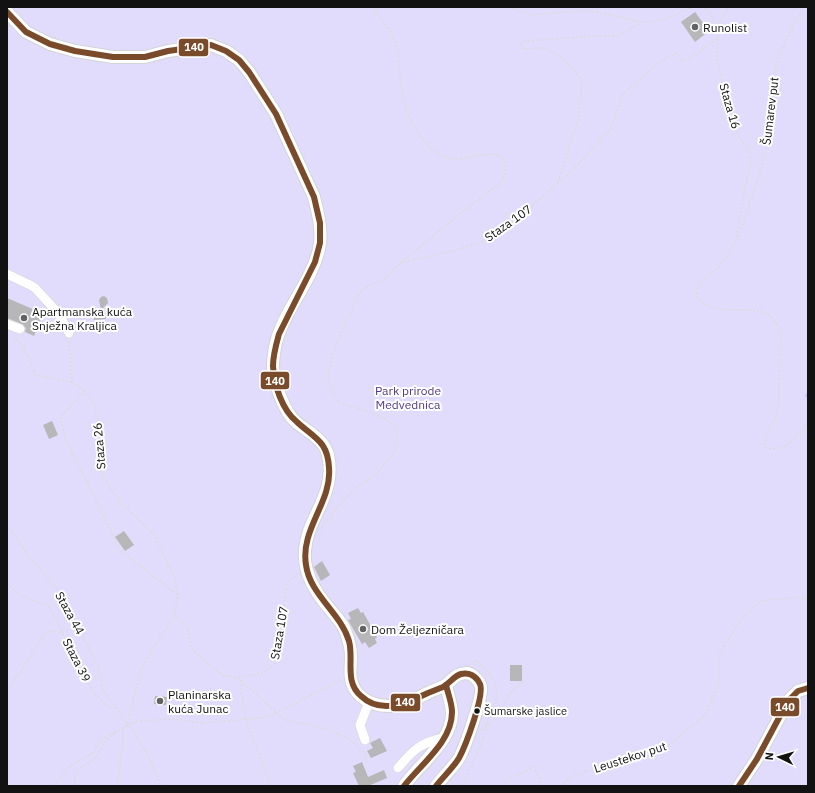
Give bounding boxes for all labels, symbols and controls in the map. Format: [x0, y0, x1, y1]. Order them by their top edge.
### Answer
place label: Runolist [703, 20, 747, 35]
marker: Runolist [690, 22, 700, 32]
line badge: 140 [178, 38, 209, 57]
text: 140 [184, 40, 204, 54]
street label: Šumarev put [758, 76, 782, 146]
street label: Staza 16 [716, 81, 744, 131]
street label: Staza 107 [482, 201, 534, 245]
place label: Apartmanska kuća Snježna Kraljica [32, 304, 133, 333]
marker: Apartmanska kuća Snježna Kraljica [19, 313, 29, 323]
line badge: 140 [260, 371, 290, 390]
text: 140 [265, 374, 285, 388]
park label: Park prirode Medvednica [375, 383, 441, 412]
street label: Staza 26 [89, 422, 109, 470]
street label: Staza 44 [52, 589, 88, 637]
street label: Staza 107 [267, 605, 291, 661]
place label: Dom Željezničara [371, 622, 465, 637]
marker: Dom Željezničara [358, 624, 368, 634]
street label: Staza 39 [60, 636, 94, 684]
place label: Planinarska kuća Junac [168, 687, 231, 716]
line badge: 140 [390, 693, 421, 712]
text: 140 [395, 695, 415, 709]
marker: Planinarska kuća Junac [155, 696, 165, 706]
line badge: 140 [770, 697, 800, 717]
text: 140 [775, 700, 795, 714]
place label: Šumarske jaslice [484, 704, 567, 718]
marker: Šumarske jaslice [472, 706, 482, 716]
north arrow [759, 737, 799, 777]
street label: Leustekov put [592, 738, 668, 776]
text: N [762, 752, 776, 761]

